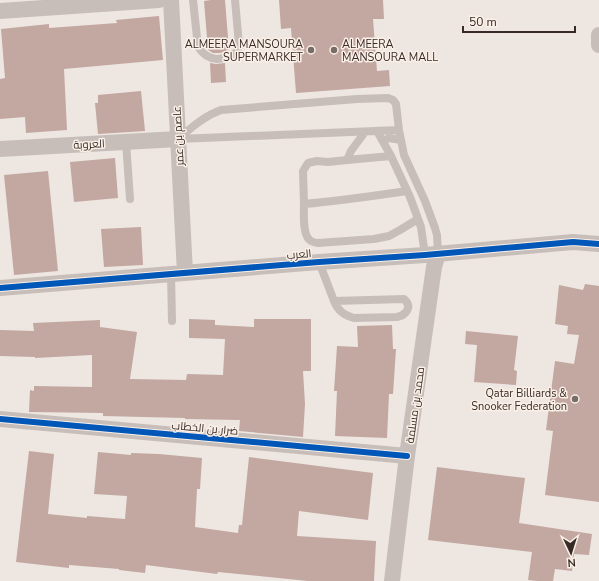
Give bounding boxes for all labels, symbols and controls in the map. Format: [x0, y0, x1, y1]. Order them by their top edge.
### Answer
scale bar [463, 8, 575, 34]
text: 50 m [469, 14, 497, 30]
place label: ALMEERA MANSOURA SUPERMARKET [185, 37, 303, 65]
place label: ALMEERA MANSOURA MALL [342, 37, 438, 65]
marker: ALMEERA MANSOURA SUPERMARKET [306, 45, 316, 55]
marker: ALMEERA MANSOURA MALL [329, 45, 339, 55]
street label: عاصم بن عمر [169, 106, 188, 167]
street label: العروبة [73, 136, 105, 153]
street label: العرب [286, 246, 312, 263]
street label: محمد بن مسلمة [403, 366, 428, 444]
place label: Qatar Billiards & Snooker Federation [471, 386, 567, 414]
marker: Qatar Billiards & Snooker Federation [570, 394, 580, 404]
street label: ضرار بن الخطاب [171, 418, 239, 439]
north arrow [551, 533, 591, 573]
text: N [567, 555, 576, 570]

